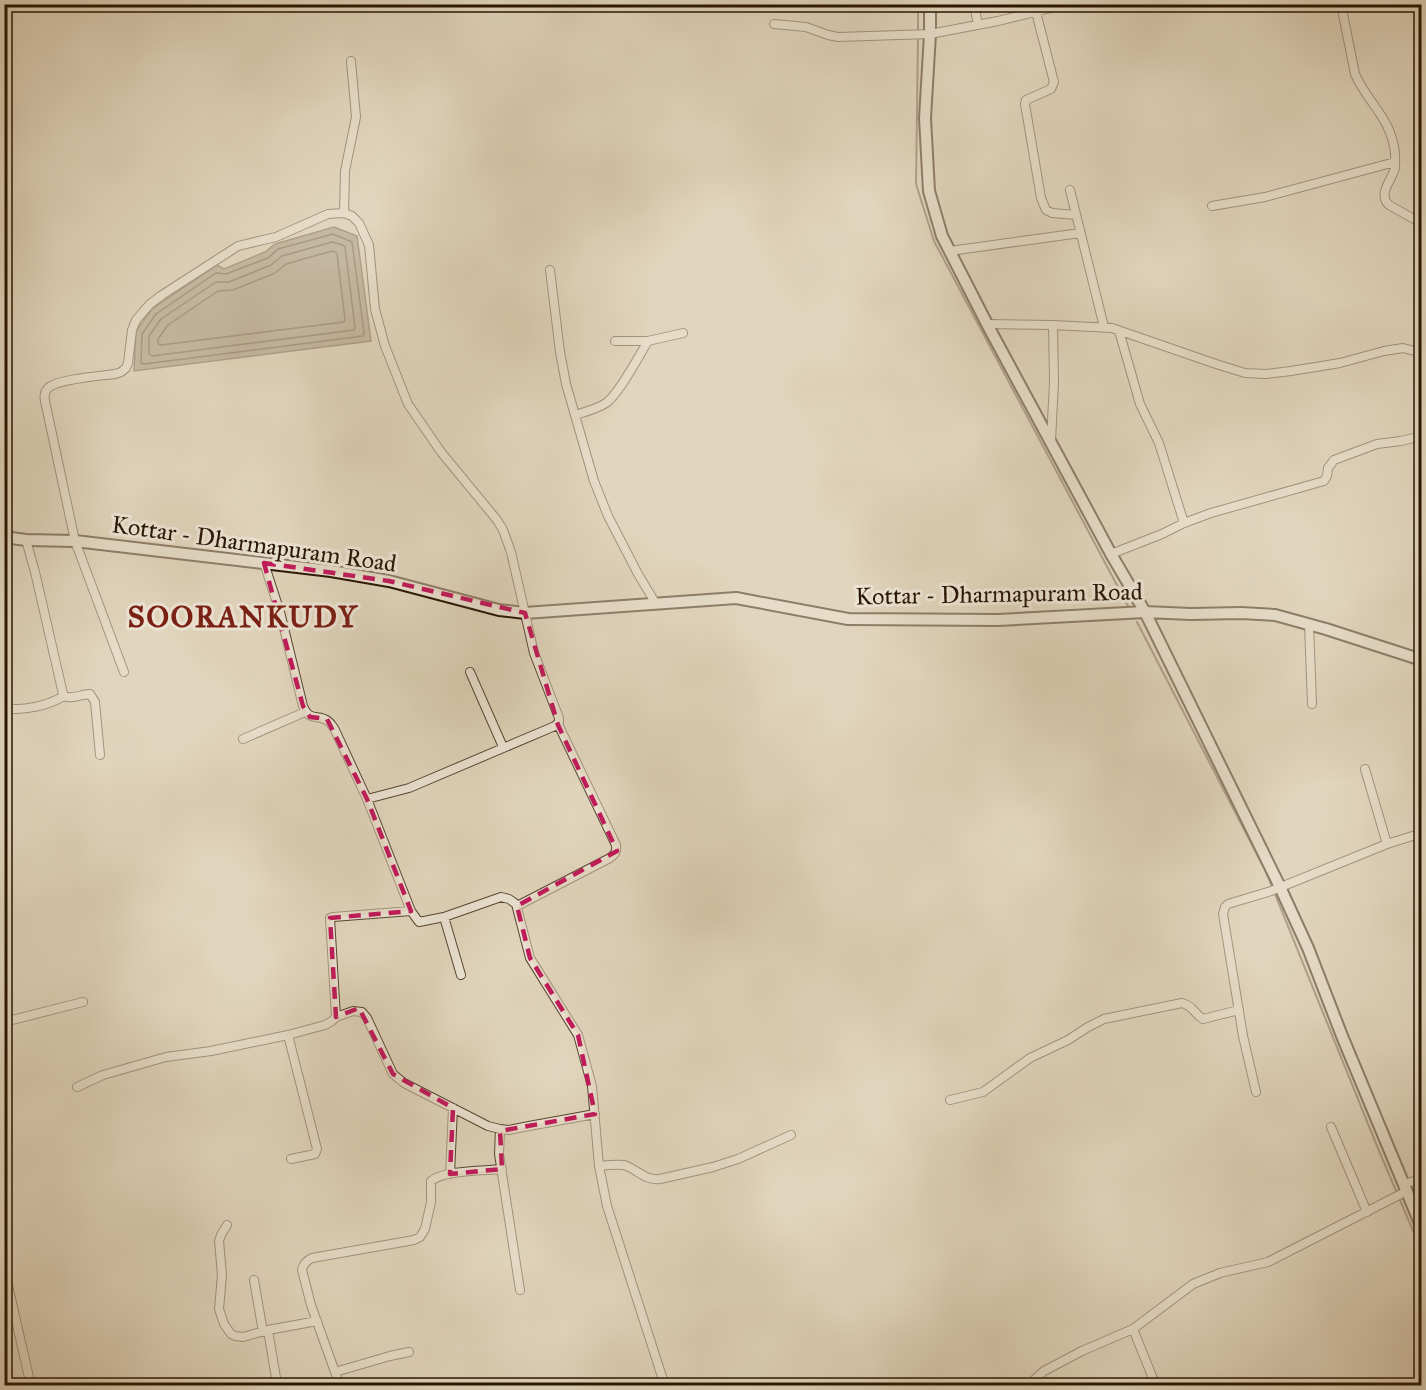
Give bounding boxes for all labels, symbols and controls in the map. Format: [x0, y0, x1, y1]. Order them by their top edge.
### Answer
street label: Kottar - Dharmapuram Road [110, 509, 398, 579]
street label: Kottar - Dharmapuram Road [855, 576, 1143, 612]
district label: SOORANKUDY [127, 599, 359, 635]

